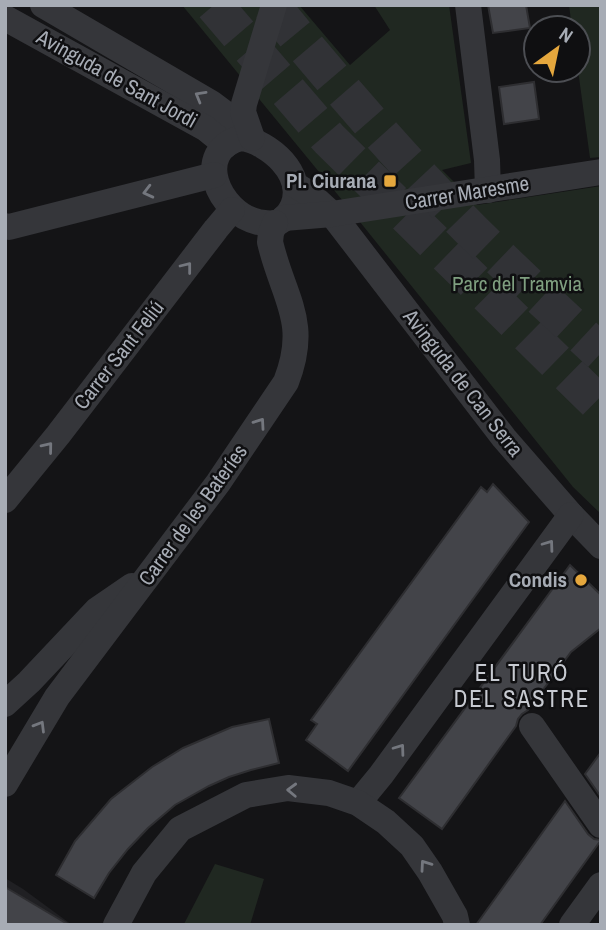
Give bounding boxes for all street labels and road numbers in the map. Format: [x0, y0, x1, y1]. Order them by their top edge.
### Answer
street label: Avinguda de Sant Jordi [31, 22, 203, 135]
street label: Carrer Maresme [403, 168, 531, 217]
street label: Carrer Sant Feliú [67, 294, 170, 415]
street label: Avinguda de Can Serra [396, 302, 530, 463]
street label: Carrer de les Bateríes [131, 438, 254, 591]

